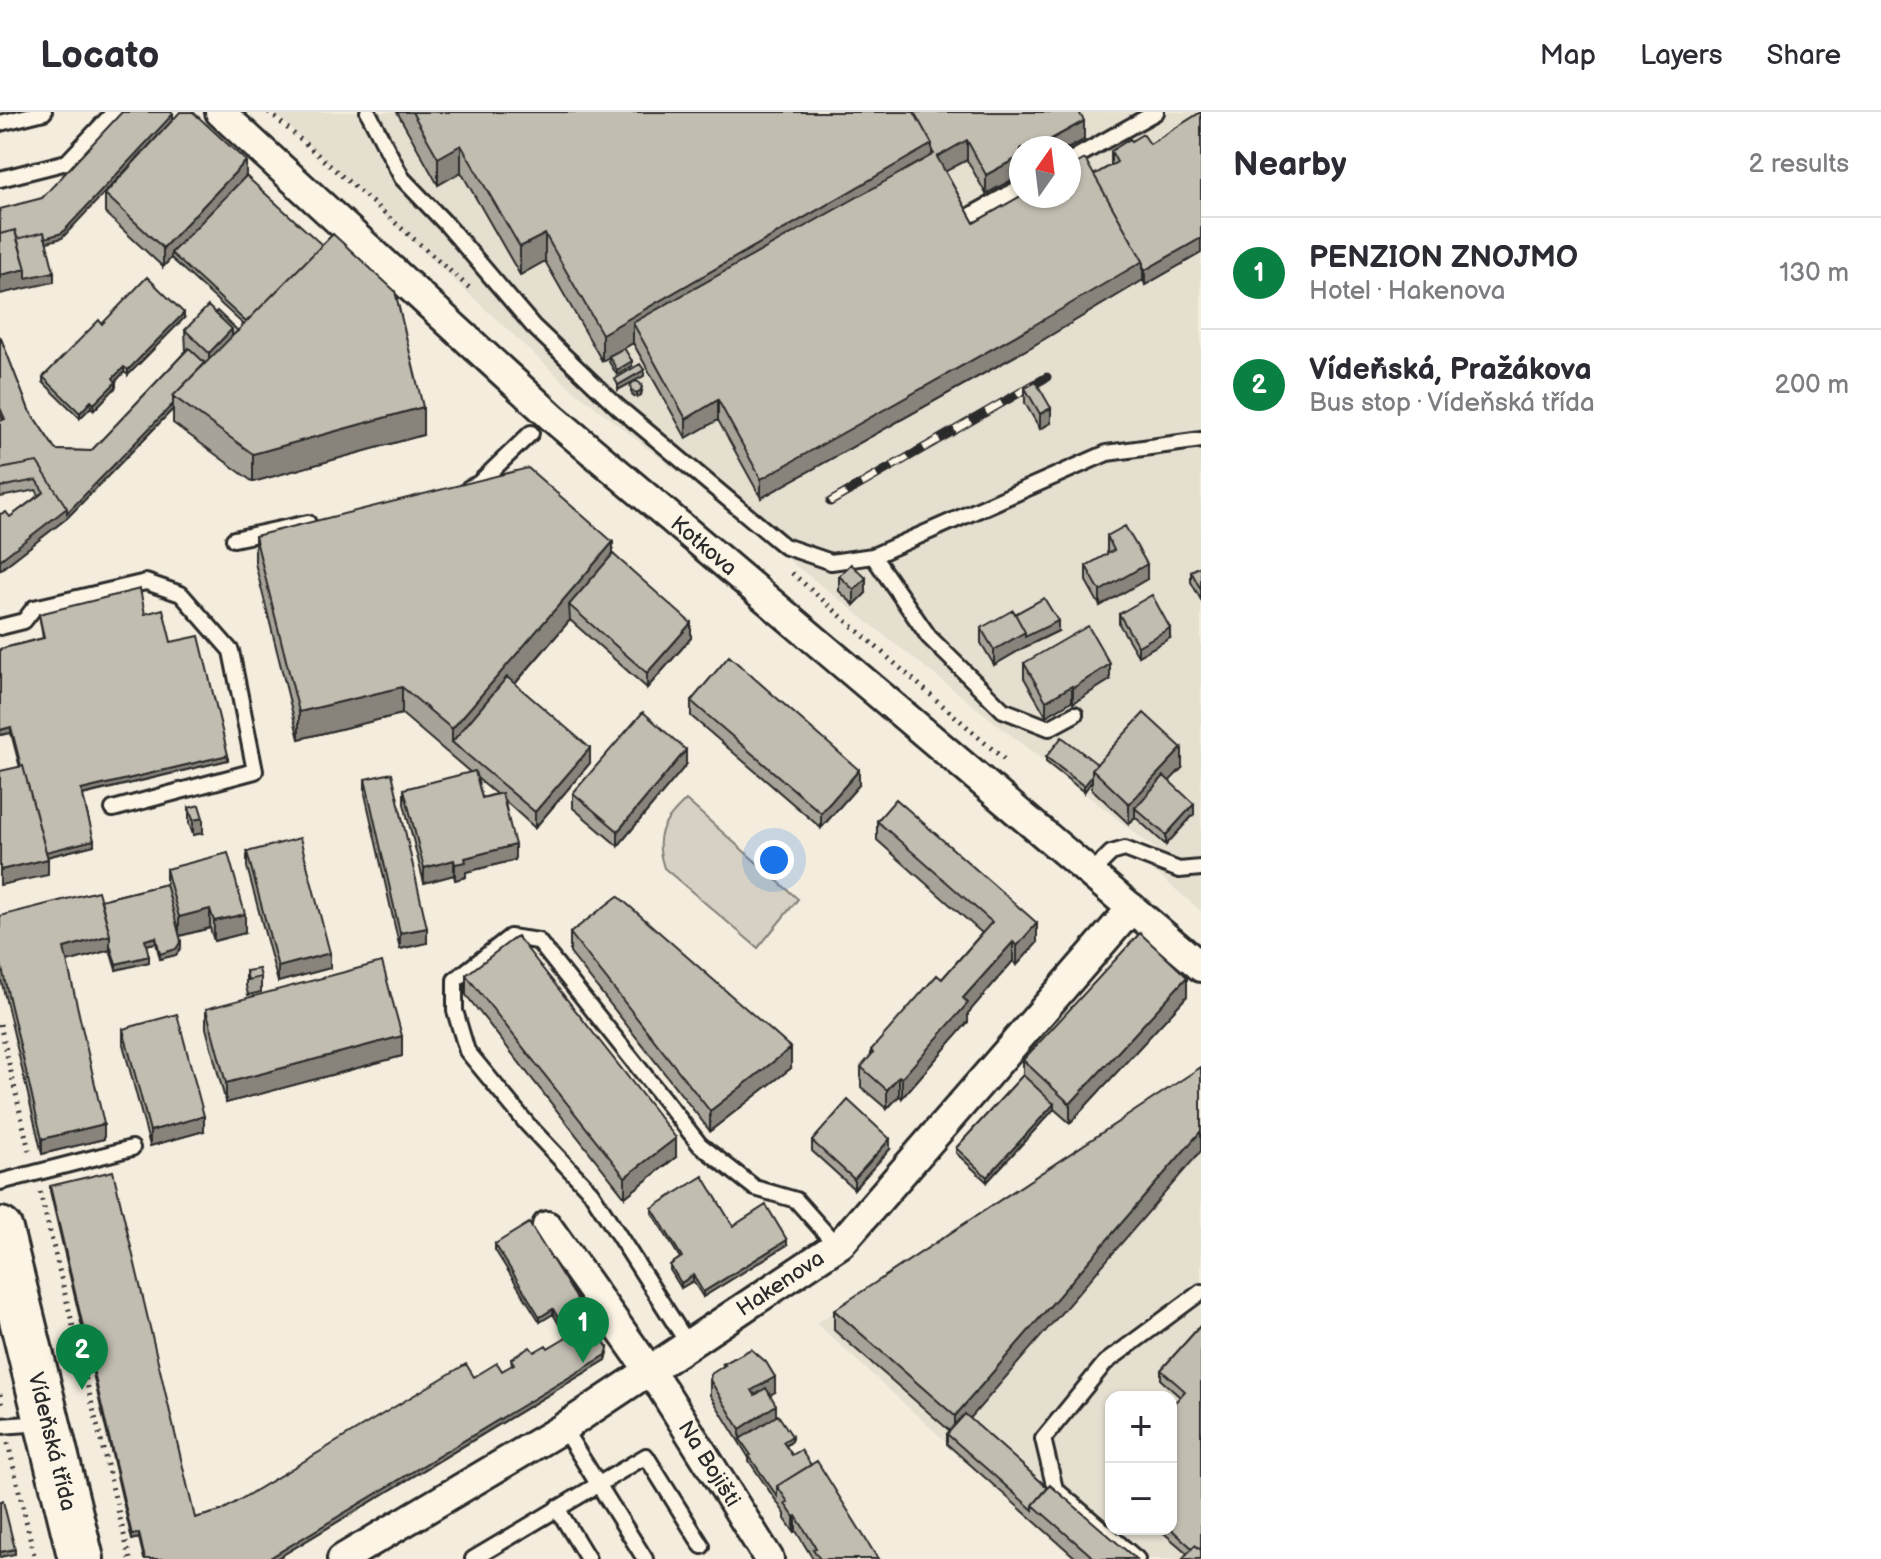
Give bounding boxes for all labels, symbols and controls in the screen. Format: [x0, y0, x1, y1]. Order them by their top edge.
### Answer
text: Locato [40, 33, 159, 78]
text: Map [1540, 39, 1596, 72]
text: Layers [1640, 39, 1723, 72]
text: Share [1767, 39, 1841, 72]
north arrow [1009, 136, 1081, 208]
text: Nearby [1233, 144, 1347, 185]
text: 2 results [1749, 149, 1849, 180]
text: PENZION ZNOJMO [1309, 240, 1578, 276]
text: 1 [1254, 258, 1264, 289]
text: 130 m [1779, 258, 1849, 289]
text: Hotel · Hakenova [1309, 276, 1505, 307]
text: Vídeňská, Pražákova [1309, 352, 1592, 388]
text: 2 [1251, 370, 1267, 401]
text: 200 m [1775, 370, 1849, 401]
text: Bus stop · Vídeňská třída [1309, 388, 1595, 419]
street label: Kotkova [665, 510, 743, 582]
your location [754, 840, 794, 880]
street label: Hakenova [731, 1245, 829, 1322]
pin: 1 [557, 1297, 609, 1363]
pin: 2 [56, 1324, 108, 1390]
street label: Vídeňská třída [22, 1370, 82, 1514]
map controls [1105, 1391, 1177, 1535]
button: + [1105, 1391, 1177, 1463]
street label: Na Bojišti [672, 1416, 746, 1512]
button: − [1105, 1463, 1177, 1535]

